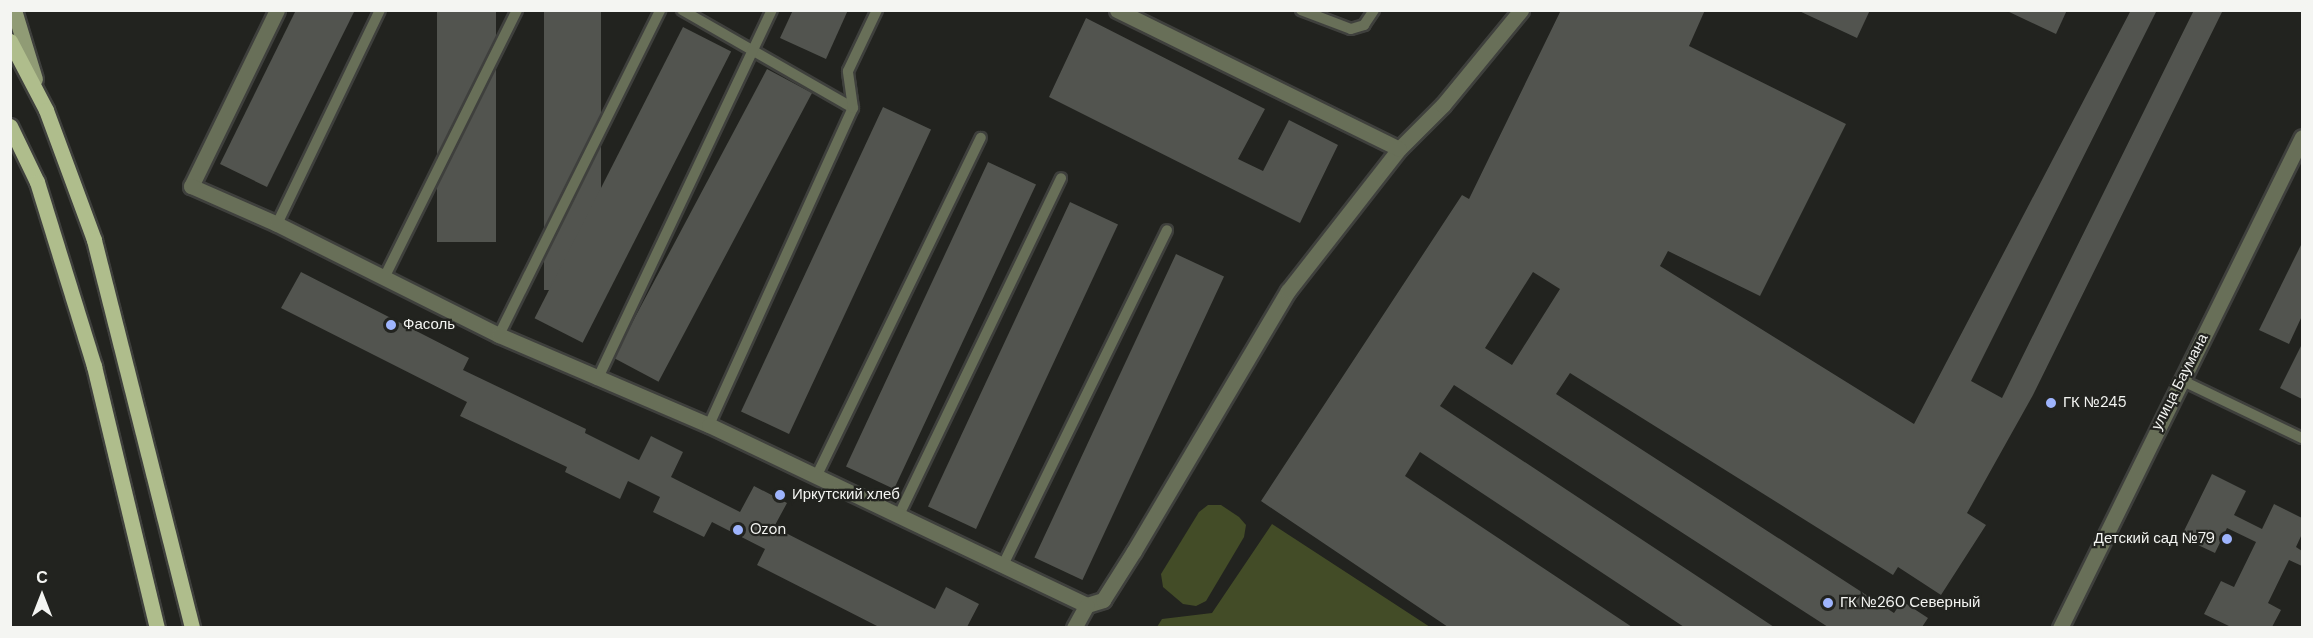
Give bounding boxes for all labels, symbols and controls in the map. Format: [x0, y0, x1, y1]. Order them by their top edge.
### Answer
place label: Фасоль [403, 316, 455, 334]
marker: Фасоль [384, 318, 398, 332]
street label: улица Баумана [2148, 331, 2212, 433]
place label: ГК №245 [2063, 394, 2127, 412]
marker: ГК №245 [2044, 396, 2058, 410]
place label: Иркутский хлеб [792, 486, 900, 504]
marker: Иркутский хлеб [773, 488, 787, 502]
place label: Ozon [750, 521, 786, 539]
marker: Ozon [731, 523, 745, 537]
place label: Детский сад №79 [2094, 530, 2215, 548]
marker: Детский сад №79 [2220, 532, 2234, 546]
north arrow [12, 566, 72, 626]
text: С [36, 567, 48, 588]
place label: ГК №260 Северный [1840, 594, 1980, 612]
marker: ГК №260 Северный [1821, 596, 1835, 610]

